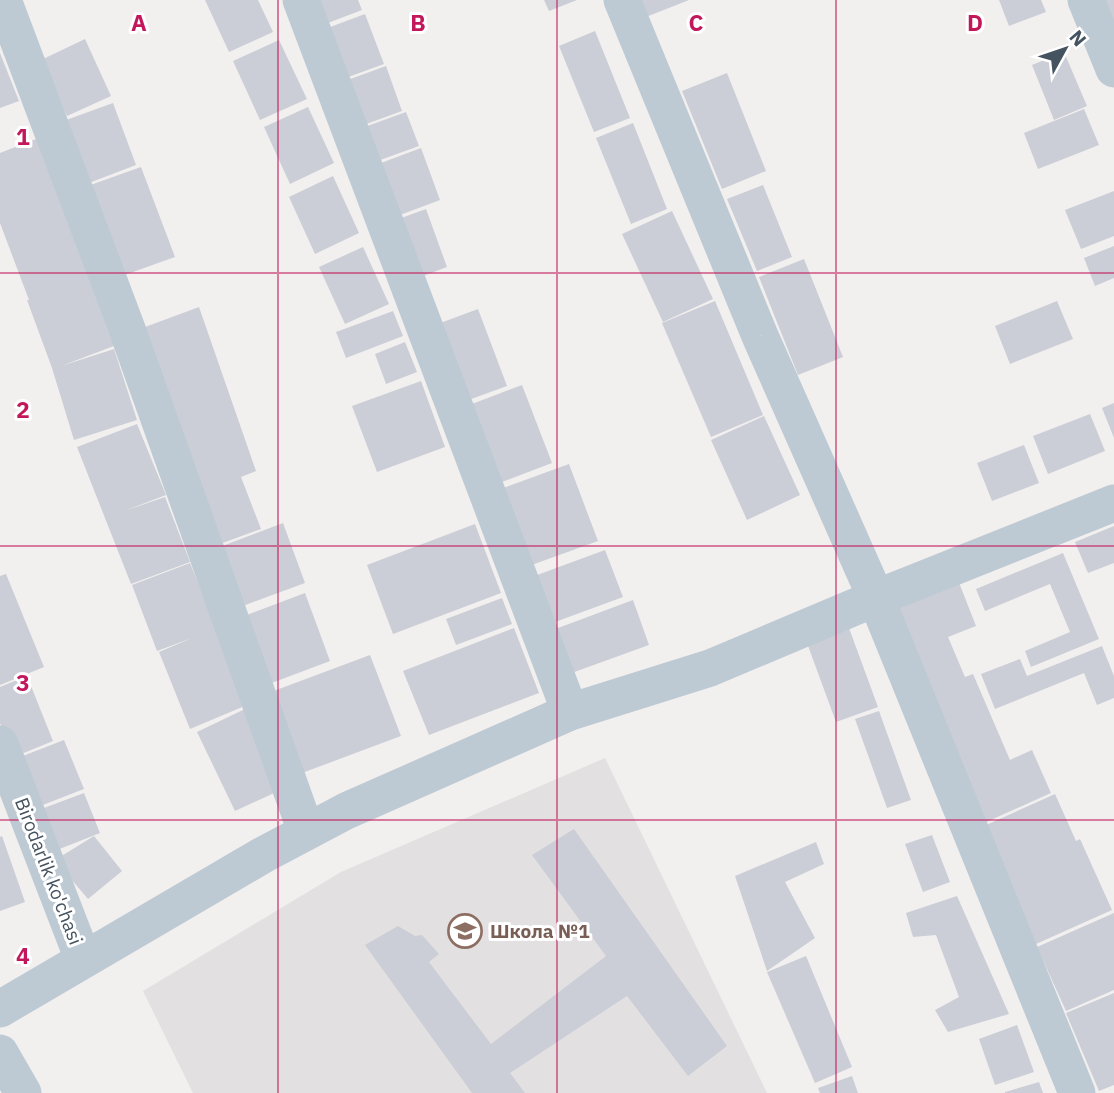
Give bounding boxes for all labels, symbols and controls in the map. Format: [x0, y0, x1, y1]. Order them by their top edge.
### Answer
text: A [131, 7, 147, 37]
text: B [410, 7, 426, 37]
text: C [689, 7, 704, 37]
text: D [967, 7, 983, 37]
north arrow [1030, 14, 1100, 84]
text: N [1064, 25, 1092, 51]
text: 1 [16, 121, 30, 151]
text: 2 [16, 394, 30, 424]
text: 3 [16, 667, 30, 697]
street label: Birodarlik ko'chasi [10, 794, 88, 948]
school or university icon: Школа №1 [446, 912, 484, 950]
place label: Школа №1 [490, 919, 590, 943]
text: 4 [16, 940, 30, 970]

